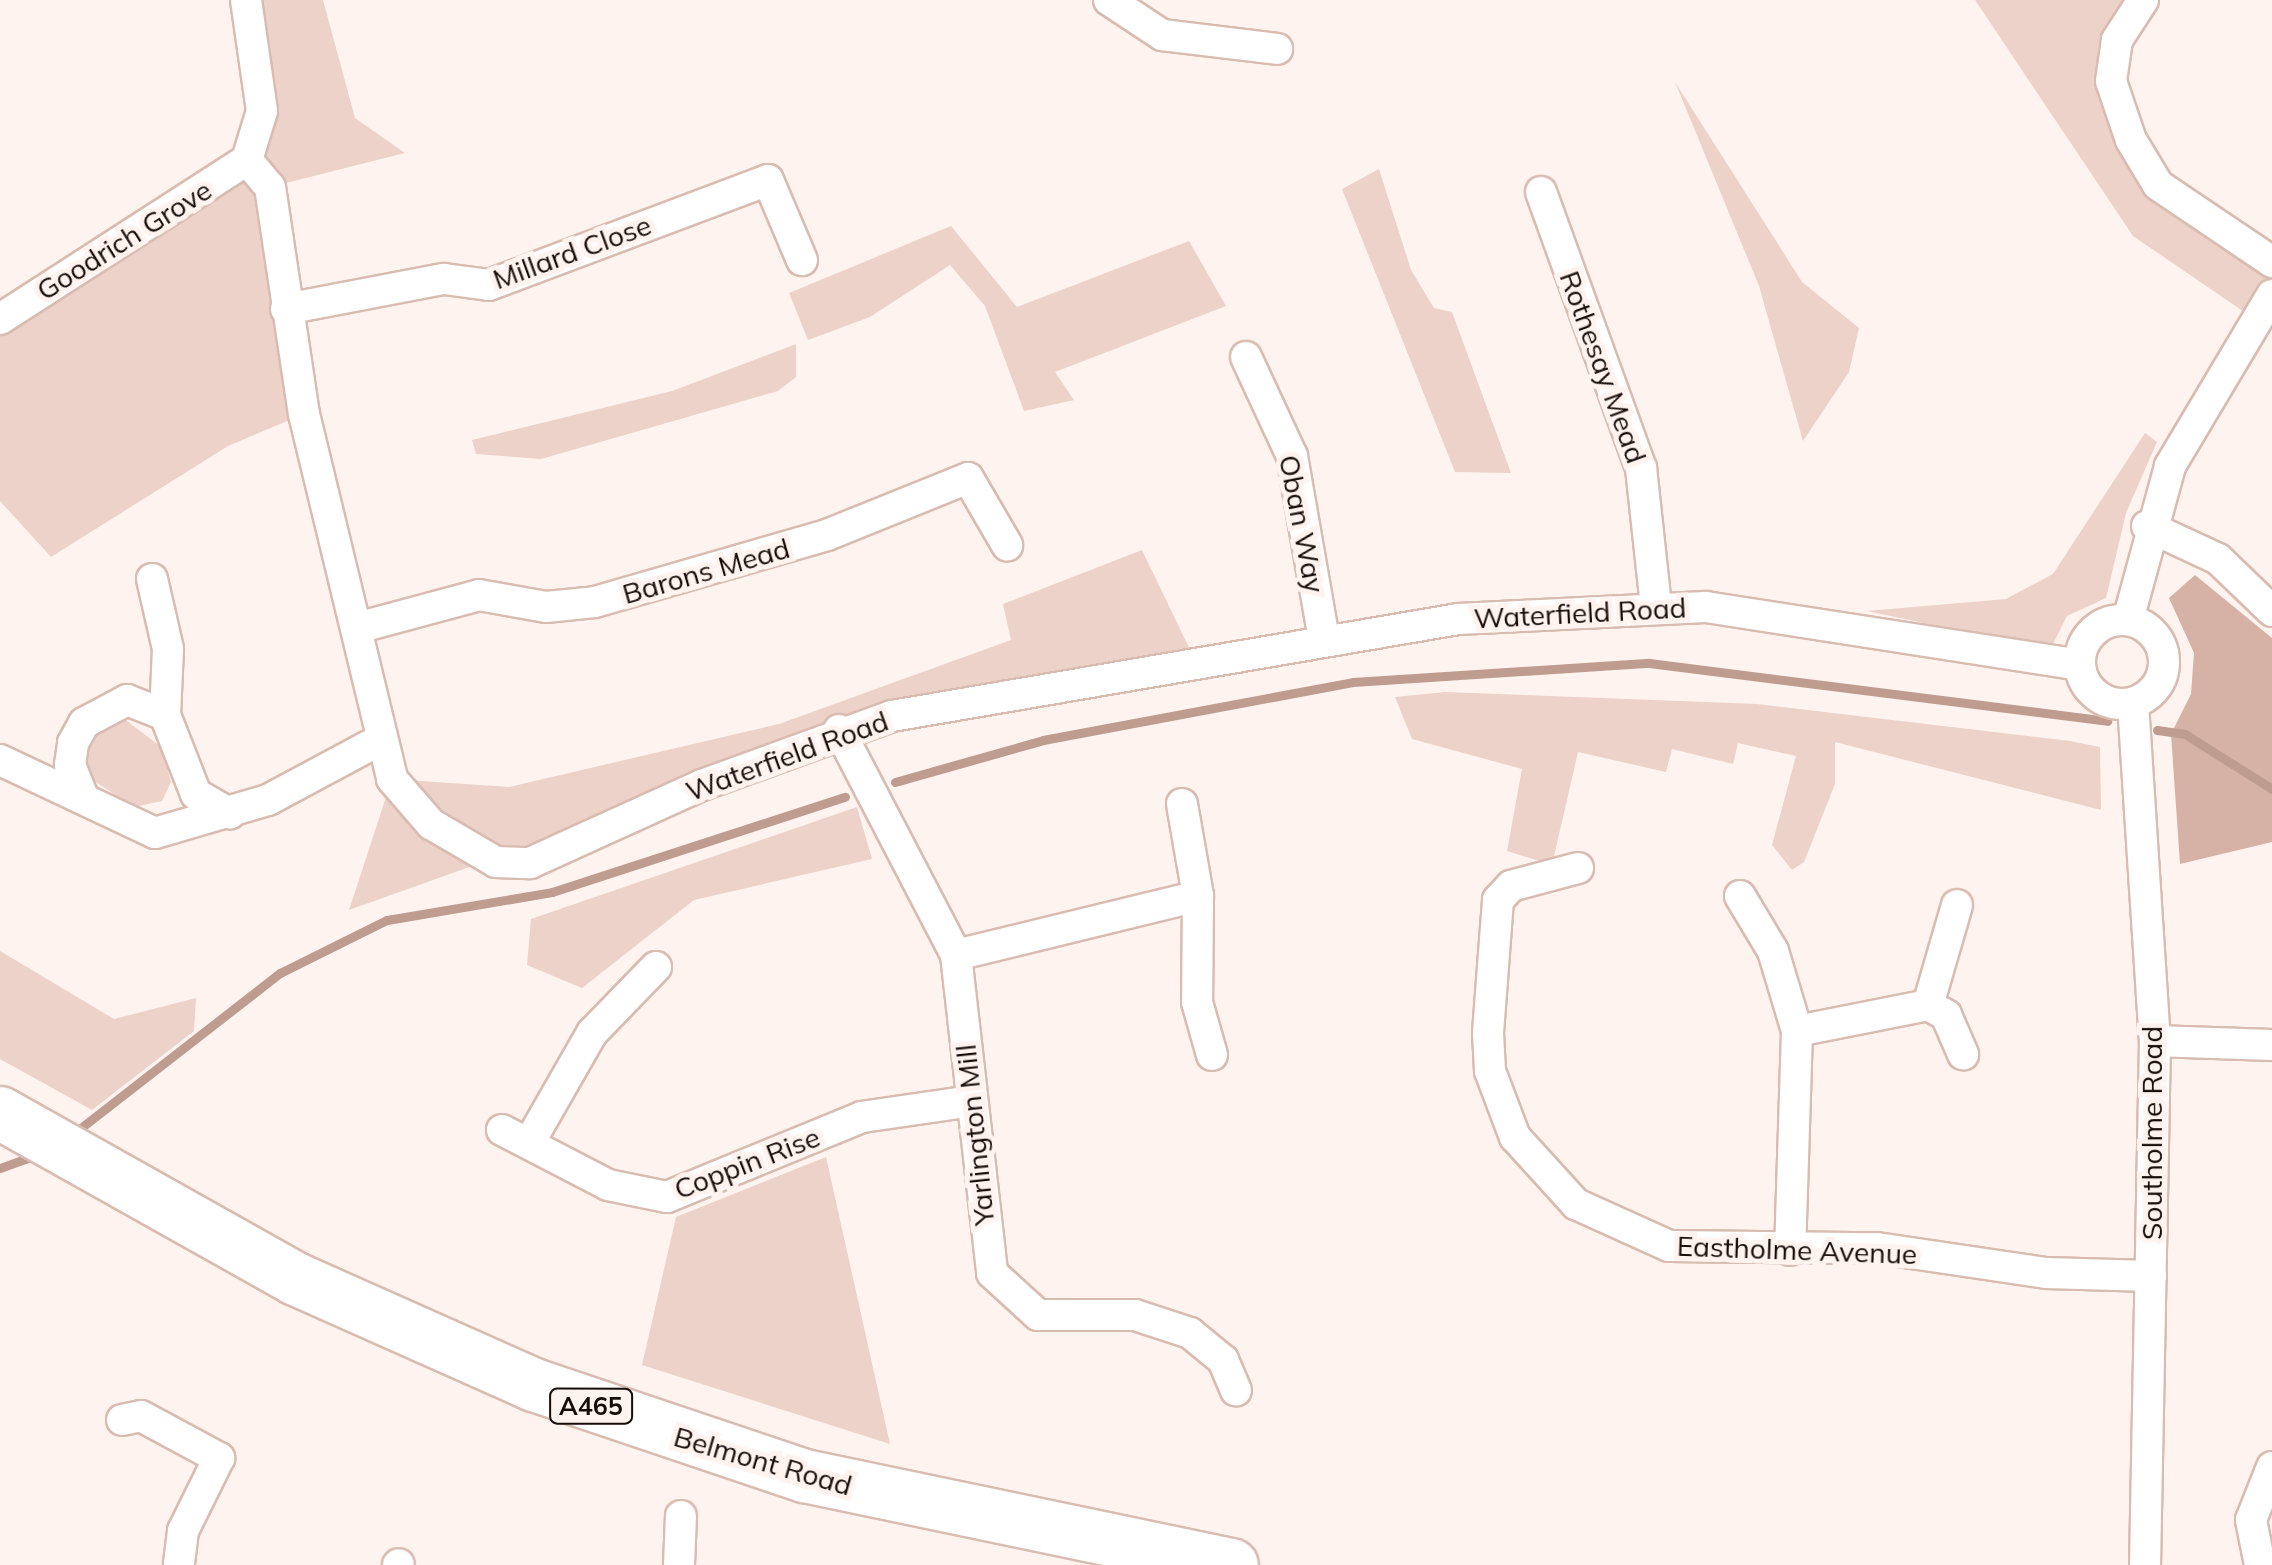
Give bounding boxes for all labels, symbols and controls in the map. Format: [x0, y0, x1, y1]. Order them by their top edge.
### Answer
street label: Goodrich Grove [30, 173, 218, 307]
street label: Millard Close [488, 208, 656, 296]
street label: Rothesay Mead [1553, 266, 1653, 468]
street label: Oban Way [1272, 452, 1332, 596]
street label: Barons Mead [619, 531, 793, 611]
street label: Waterfield Road [1473, 591, 1687, 635]
street label: Waterfield Road [681, 704, 893, 808]
street label: Southolme Road [2135, 1026, 2169, 1240]
street label: Yarlington Mill [949, 1043, 1001, 1227]
street label: Coppin Rise [669, 1120, 825, 1206]
street label: Eastholme Avenue [1676, 1229, 1918, 1271]
road number: A465 [548, 1386, 634, 1426]
street label: Belmont Road [670, 1420, 856, 1502]

